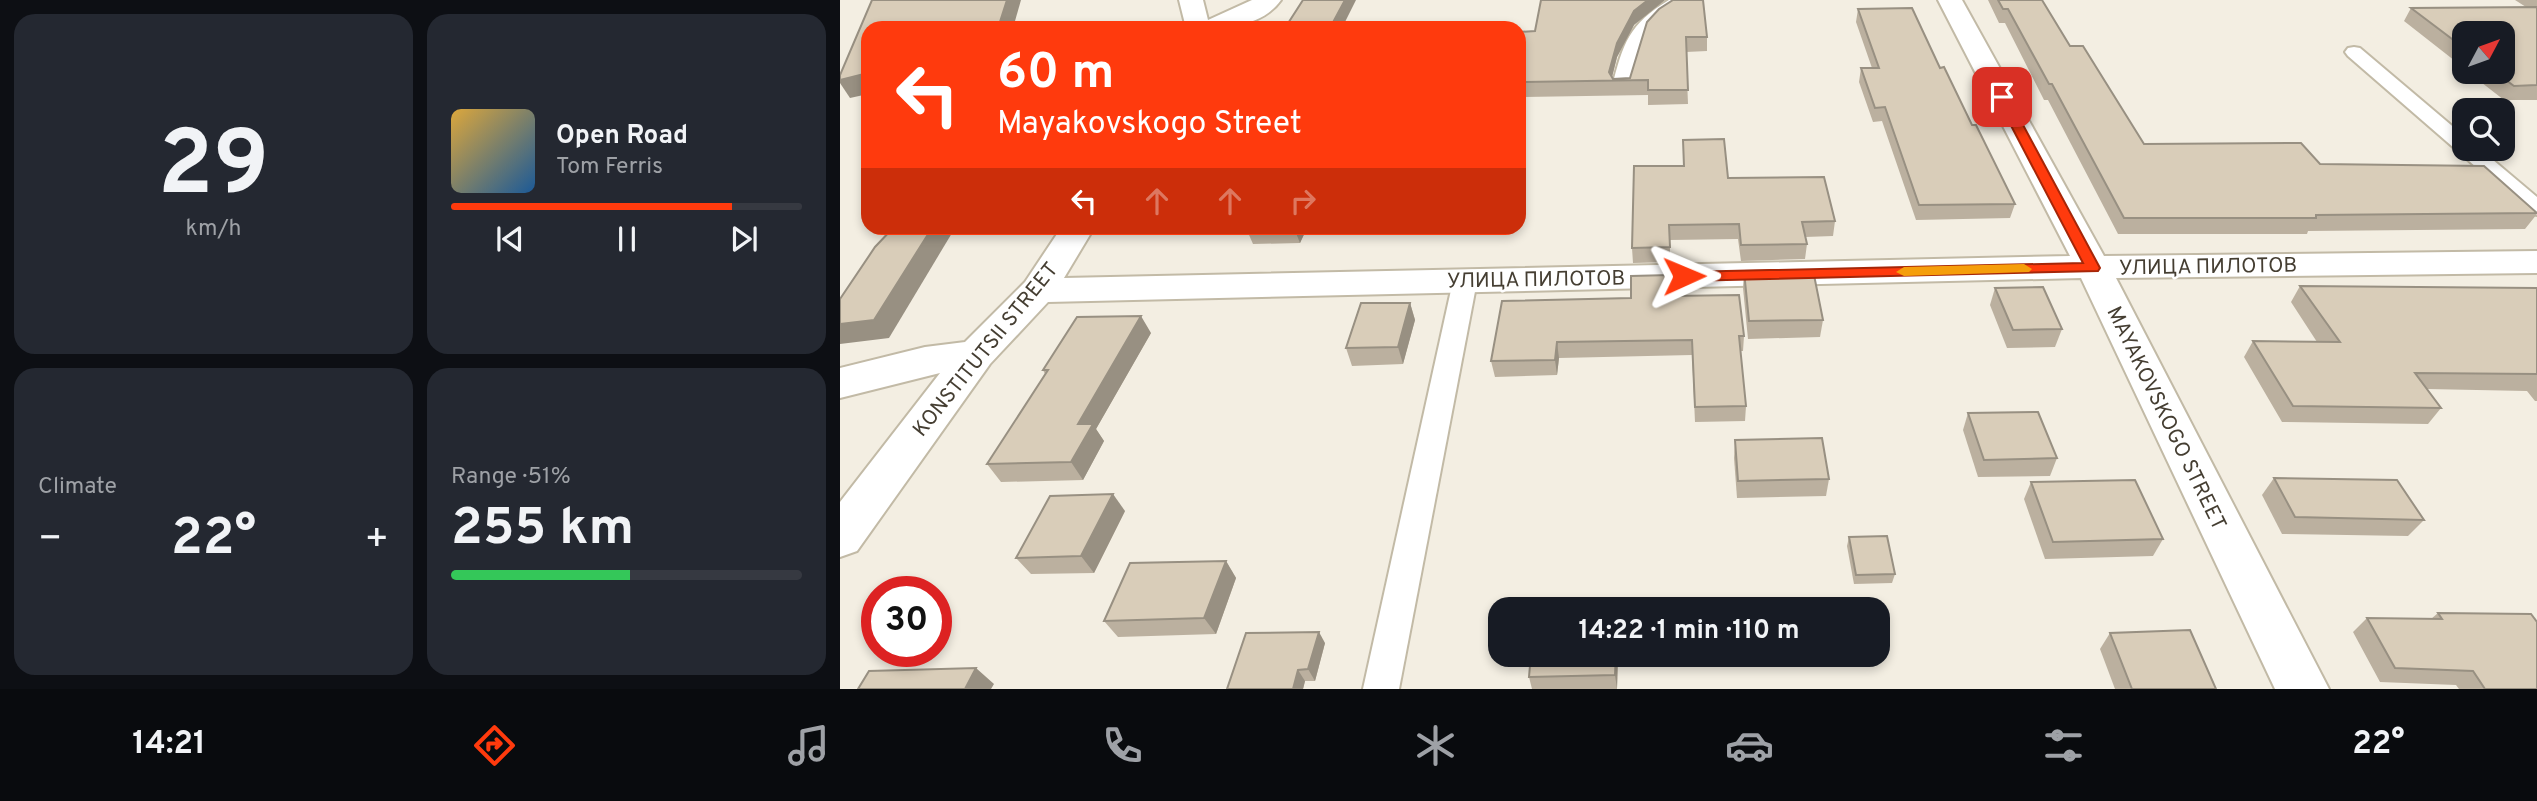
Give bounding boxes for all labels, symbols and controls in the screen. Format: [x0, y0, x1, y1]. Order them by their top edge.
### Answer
north arrow [2452, 21, 2515, 84]
map controls [2452, 21, 2515, 161]
text: 60 m [997, 44, 1115, 106]
icon: left [882, 49, 973, 140]
pin [1972, 67, 2032, 127]
icon: arrive [1983, 78, 2021, 116]
button: search [2452, 98, 2515, 161]
text: Mayakovskogo Street [997, 105, 1302, 145]
text: 29 [158, 112, 269, 227]
text: Open Road [556, 120, 688, 153]
text: Tom Ferris [556, 153, 663, 182]
icon: left [1065, 182, 1103, 220]
icon: ahead [1138, 182, 1176, 220]
icon: ahead [1211, 182, 1249, 220]
icon: right [1284, 182, 1322, 220]
text: km/h [186, 215, 241, 244]
icon: previous [491, 220, 529, 258]
icon: pause [608, 220, 646, 258]
icon: next [725, 220, 763, 258]
position arrow [1647, 239, 1721, 313]
street label: УЛИЦА ПИЛОТОВ [2119, 252, 2297, 283]
street label: KONSTITUTSII STREET [907, 257, 1065, 443]
street label: УЛИЦА ПИЛОТОВ [1447, 265, 1625, 296]
street label: MAYAKOVSKOGO STREET [2100, 302, 2232, 535]
text: Range · 51% [451, 463, 571, 492]
text: Climate [38, 473, 117, 502]
text: 255 km [451, 497, 634, 563]
text: 22° [171, 507, 256, 573]
text: − [38, 516, 63, 565]
text: + [364, 516, 389, 565]
speed limit sign: 30 [861, 576, 952, 667]
text: 14:22 · 1 min · 110 m [1579, 615, 1799, 648]
icon: directions [470, 721, 519, 770]
icon: music [784, 721, 833, 770]
icon: phone [1098, 721, 1147, 770]
icon: climate [1411, 721, 1460, 770]
icon: car [1725, 721, 1774, 770]
icon: filters [2039, 721, 2088, 770]
text: 14:21 [132, 725, 206, 765]
text: 22° [2352, 725, 2405, 765]

